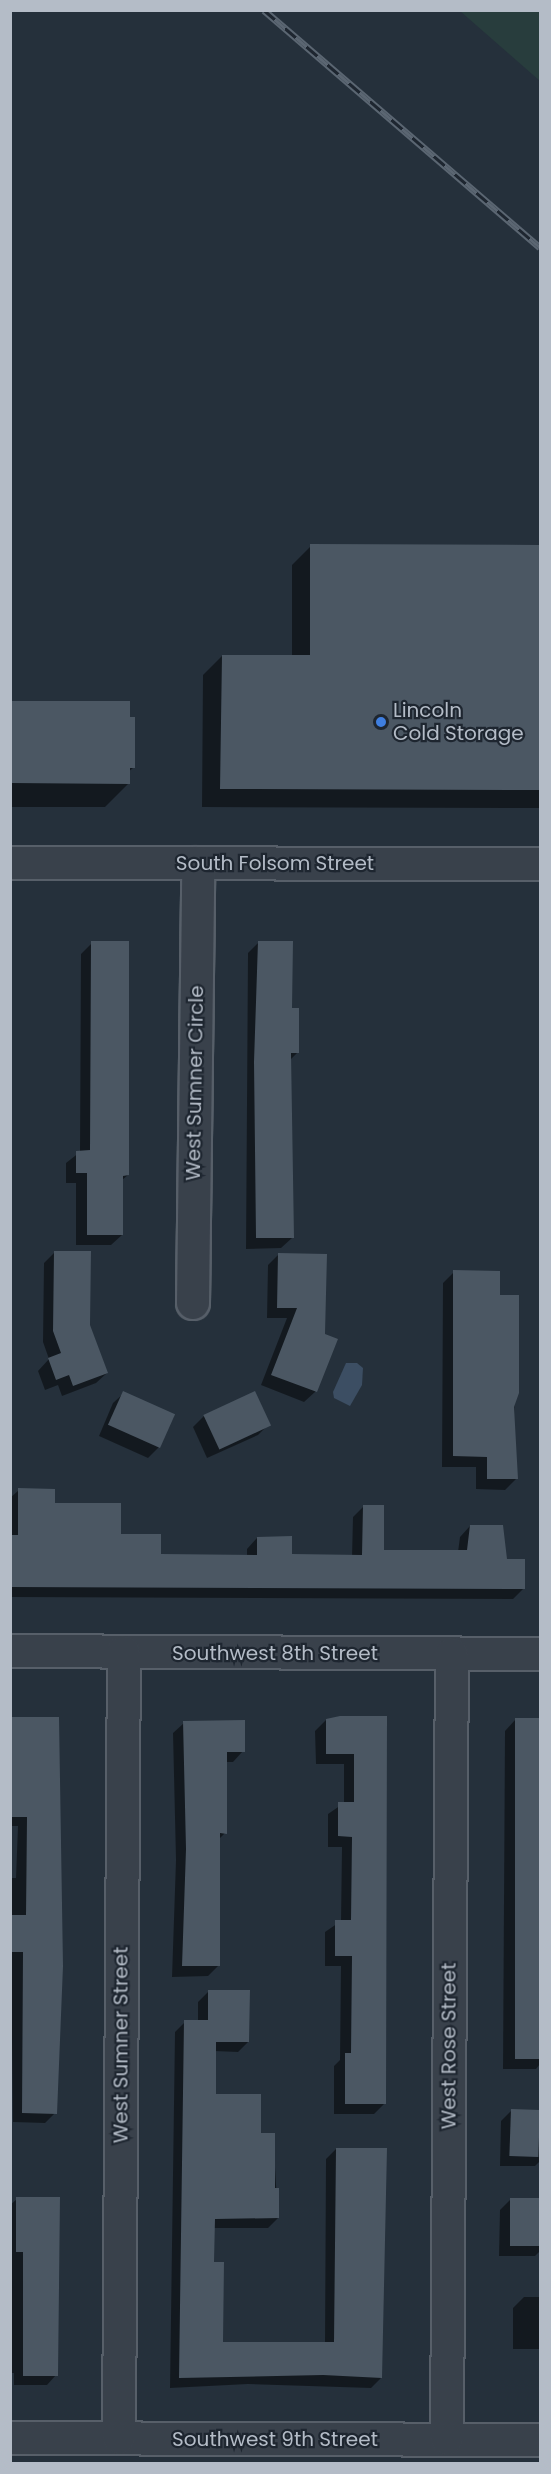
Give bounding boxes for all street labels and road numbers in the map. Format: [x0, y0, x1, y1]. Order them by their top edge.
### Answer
street label: South Folsom Street [176, 851, 374, 875]
street label: West Sumner Circle [181, 985, 209, 1181]
street label: Southwest 8th Street [172, 1641, 378, 1665]
street label: West Sumner Street [109, 1947, 133, 2143]
street label: West Rose Street [437, 1963, 461, 2129]
street label: Southwest 9th Street [172, 2427, 378, 2451]

